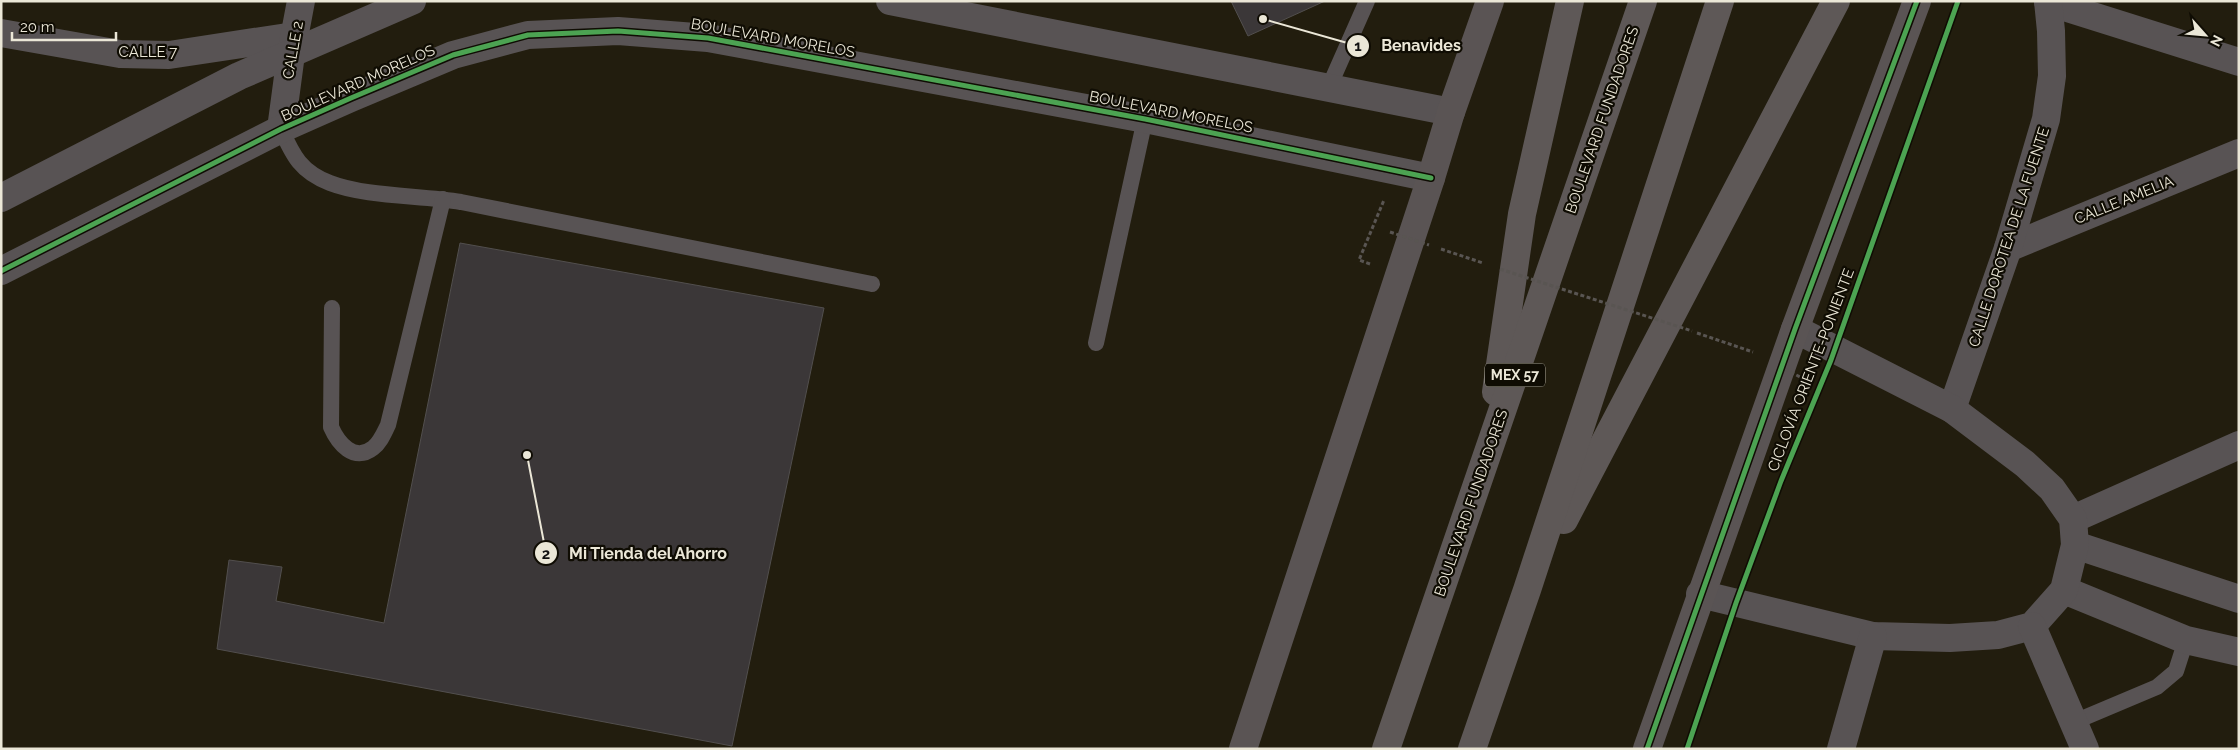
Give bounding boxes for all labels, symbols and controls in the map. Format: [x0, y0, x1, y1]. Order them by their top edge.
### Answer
scale bar [12, 10, 116, 42]
north arrow [2180, 10, 2230, 60]
street label: BOULEVARD MORELOS [690, 15, 856, 61]
text: 20 m [20, 18, 55, 36]
street label: CALLE 2 [279, 19, 307, 80]
street label: BOULEVARD FUNDADORES [1562, 24, 1642, 216]
callout: Benavides [1346, 30, 1471, 61]
text: N [2207, 33, 2226, 49]
text: Benavides [1381, 36, 1461, 55]
text: 1 [1354, 37, 1362, 55]
street label: BOULEVARD MORELOS [278, 41, 438, 125]
street label: CALLE 7 [119, 43, 177, 61]
street label: BOULEVARD MORELOS [1088, 87, 1254, 137]
street label: CALLE DOROTEA DE LA FUENTE [1965, 125, 2053, 349]
street label: CALLE AMELIA [2072, 172, 2176, 228]
street label: CICLOVÍA ORIENTE-PONIENTE [1764, 266, 1858, 474]
road number: MEX 57 [1485, 364, 1545, 386]
street label: BOULEVARD FUNDADORES [1431, 407, 1511, 599]
callout: Mi Tienda del Ahorro [533, 538, 737, 569]
text: Mi Tienda del Ahorro [569, 544, 727, 563]
text: 2 [542, 545, 550, 563]

